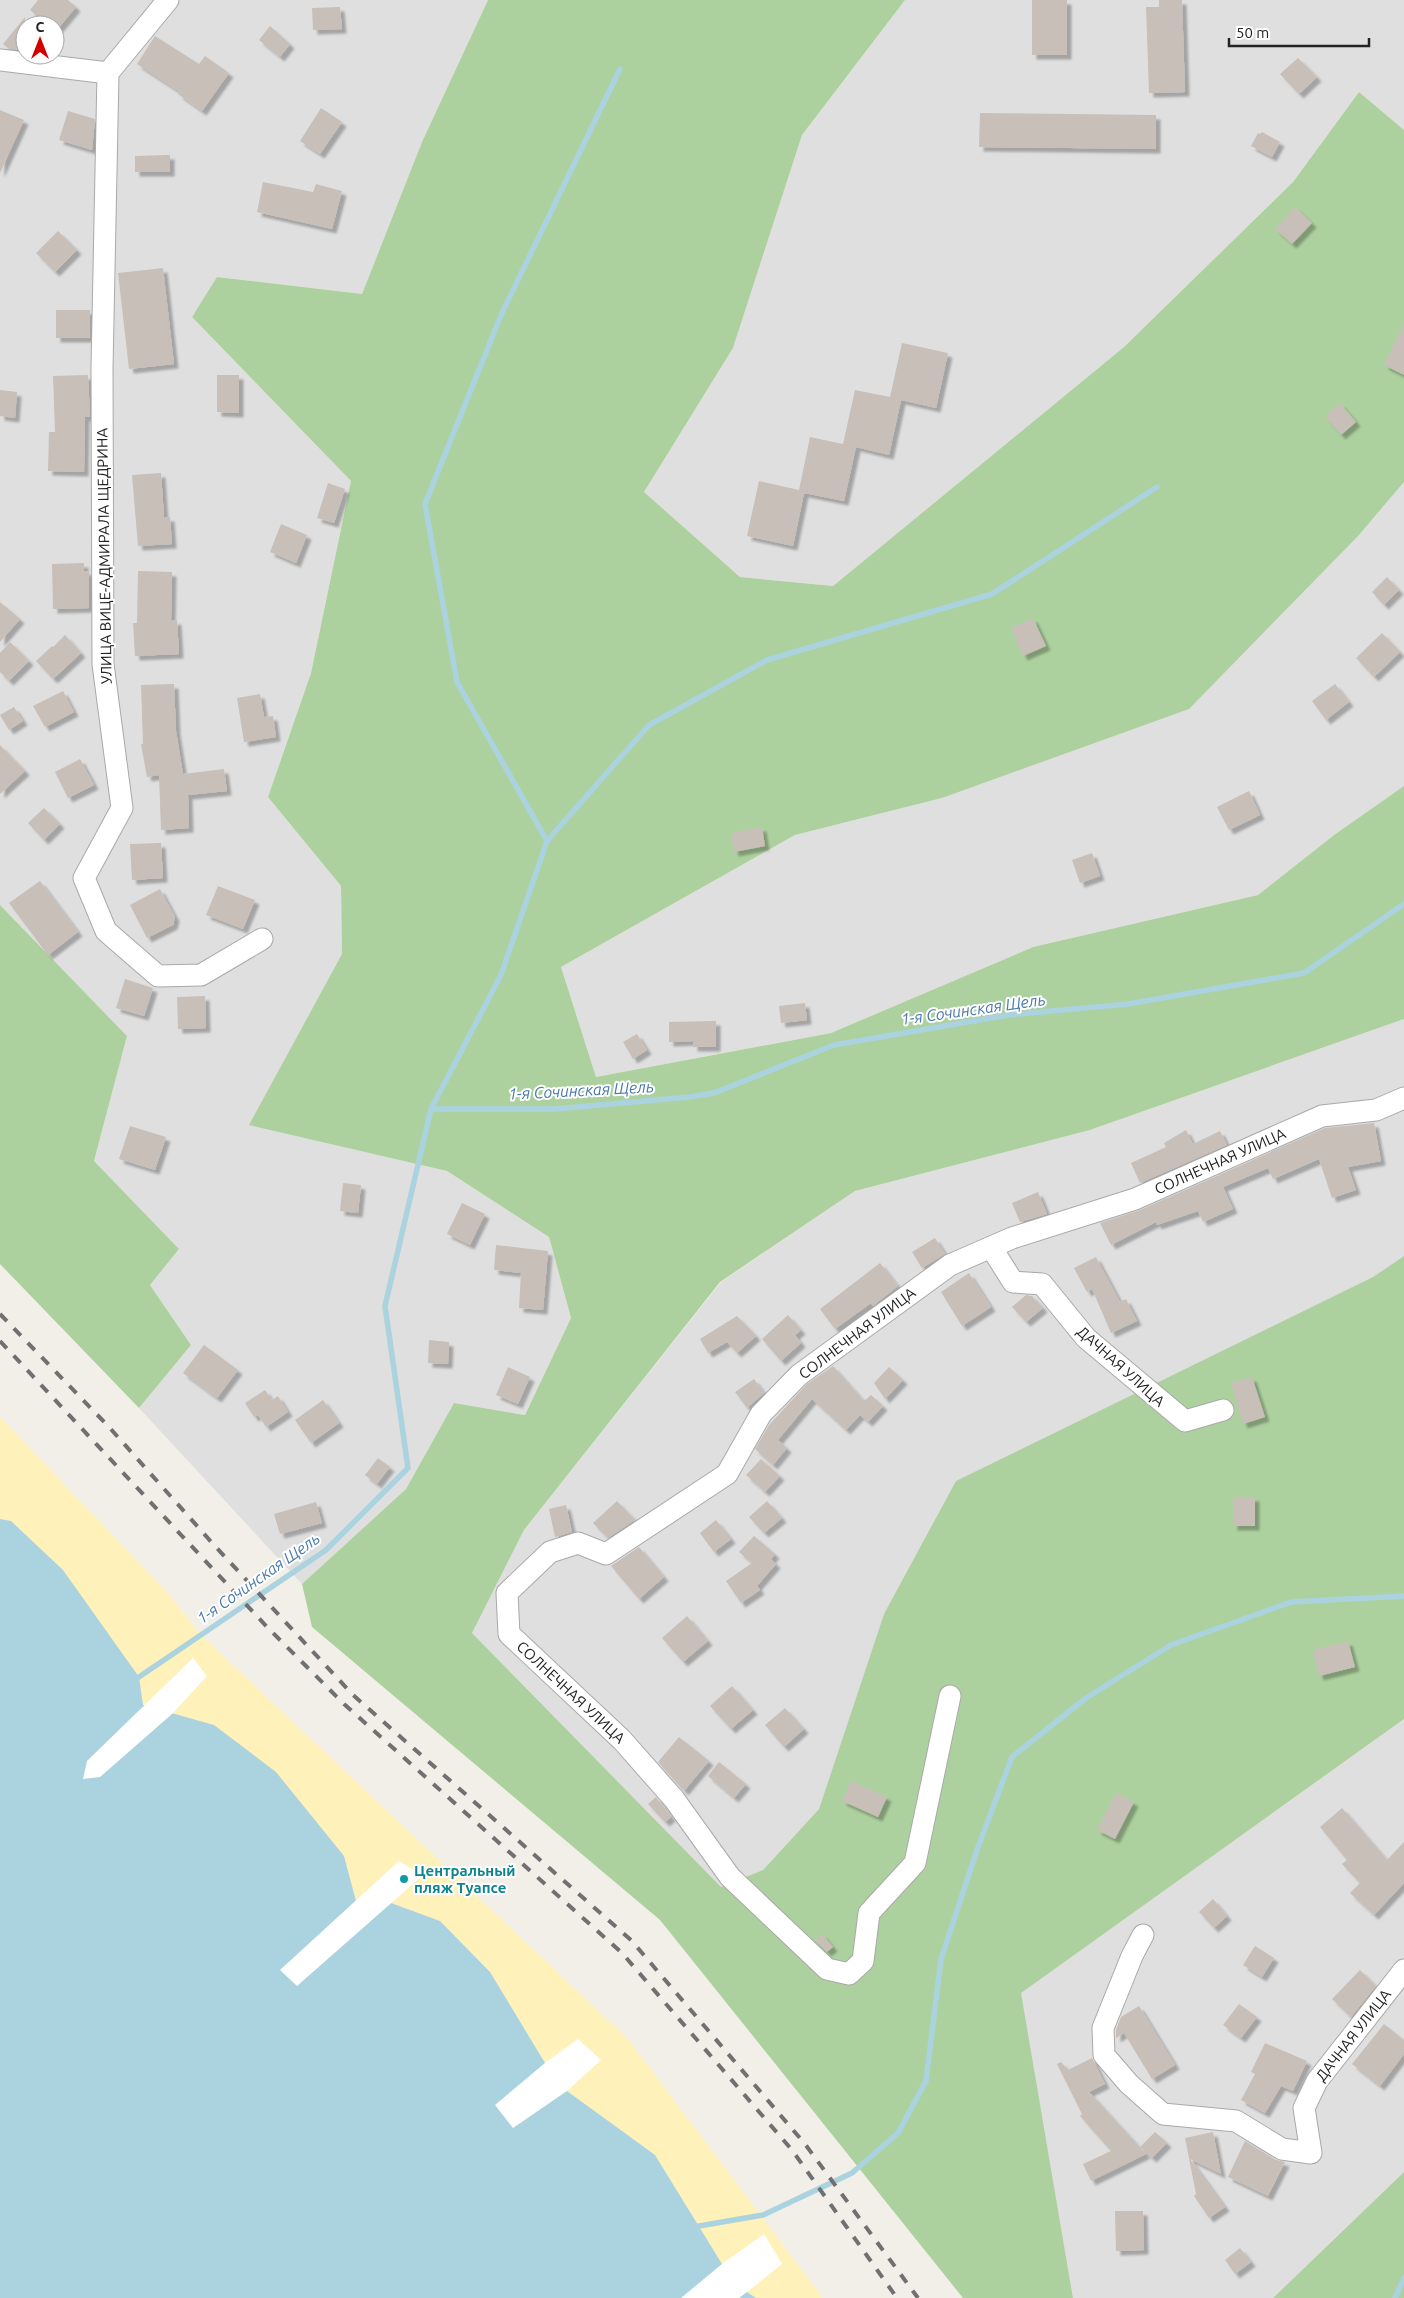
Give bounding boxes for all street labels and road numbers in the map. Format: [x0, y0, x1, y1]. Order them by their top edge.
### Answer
street label: УЛИЦА ВИЦЕ-АДМИРАЛА ЩЕДРИНА [93, 427, 115, 684]
street label: СОЛНЕЧНАЯ УЛИЦА [1152, 1124, 1288, 1198]
street label: СОЛНЕЧНАЯ УЛИЦА [795, 1283, 919, 1382]
street label: ДАЧНАЯ УЛИЦА [1074, 1322, 1168, 1410]
street label: СОЛНЕЧНАЯ УЛИЦА [513, 1637, 629, 1747]
street label: ДАЧНАЯ УЛИЦА [1312, 1985, 1394, 2084]

